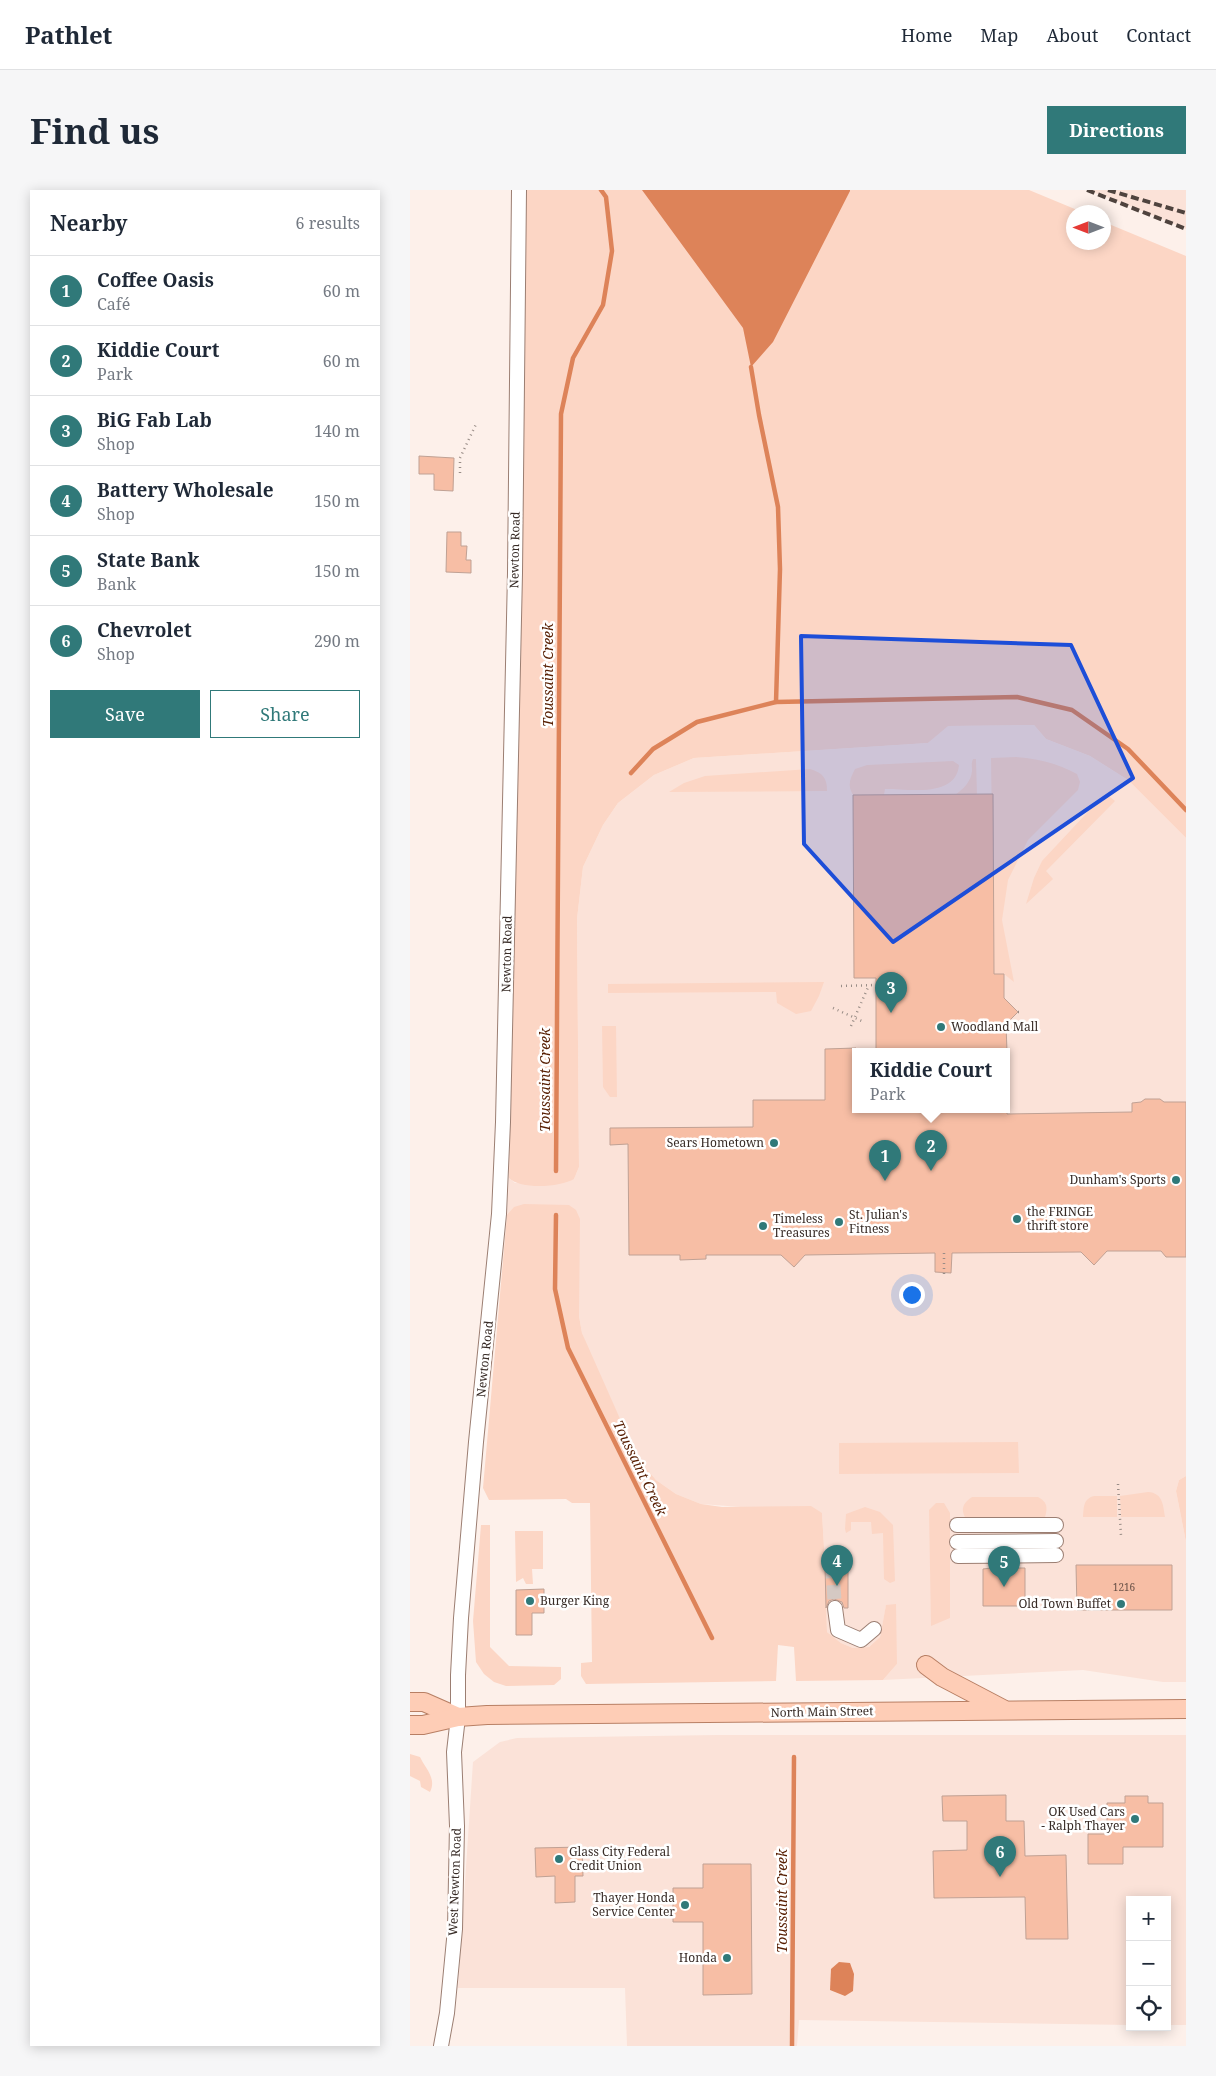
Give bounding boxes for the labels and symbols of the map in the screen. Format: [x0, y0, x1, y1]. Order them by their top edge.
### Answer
north arrow [1066, 205, 1111, 250]
street label: Newton Road [505, 511, 524, 589]
water label: Toussaint Creek [538, 622, 557, 727]
street label: Newton Road [497, 915, 516, 993]
pin: 3 [875, 972, 907, 1013]
place label: Woodland Mall [951, 1018, 1038, 1035]
marker: Woodland Mall [935, 1021, 947, 1033]
water label: Toussaint Creek [535, 1027, 554, 1132]
pin: 2 [915, 1130, 947, 1171]
place label: Sears Hometown [667, 1134, 764, 1151]
marker: Sears Hometown [768, 1137, 780, 1149]
pin: 1 [869, 1140, 901, 1181]
place label: Dunham's Sports [1069, 1171, 1166, 1188]
marker: Dunham's Sports [1170, 1174, 1182, 1186]
place label: the FRINGE thrift store [1027, 1203, 1093, 1234]
place label: St. Julian's Fitness [849, 1206, 907, 1237]
place label: Timeless Treasures [773, 1210, 830, 1241]
marker: the FRINGE thrift store [1011, 1213, 1023, 1225]
marker: St. Julian's Fitness [833, 1216, 845, 1228]
marker: Timeless Treasures [757, 1220, 769, 1232]
your location [899, 1282, 925, 1308]
street label: Newton Road [472, 1319, 497, 1398]
water label: Toussaint Creek [609, 1417, 672, 1520]
pin: 4 [821, 1545, 853, 1586]
pin: 5 [988, 1546, 1020, 1587]
house number: 1216 [1113, 1580, 1136, 1594]
place label: Burger King [540, 1592, 610, 1609]
marker: Burger King [524, 1595, 536, 1607]
place label: Old Town Buffet [1018, 1595, 1111, 1612]
marker: Old Town Buffet [1115, 1598, 1127, 1610]
street label: North Main Street [770, 1702, 874, 1721]
place label: OK Used Cars - Ralph Thayer [1041, 1803, 1125, 1834]
marker: OK Used Cars - Ralph Thayer [1129, 1813, 1141, 1825]
street label: West Newton Road [444, 1827, 465, 1936]
pin: 6 [984, 1836, 1016, 1877]
place label: Glass City Federal Credit Union [569, 1843, 670, 1874]
water label: Toussaint Creek [772, 1848, 791, 1953]
marker: Glass City Federal Credit Union [553, 1853, 565, 1865]
place label: Thayer Honda Service Center [592, 1889, 675, 1920]
marker: Thayer Honda Service Center [679, 1899, 691, 1911]
place label: Honda [679, 1949, 717, 1966]
marker: Honda [721, 1952, 733, 1964]

